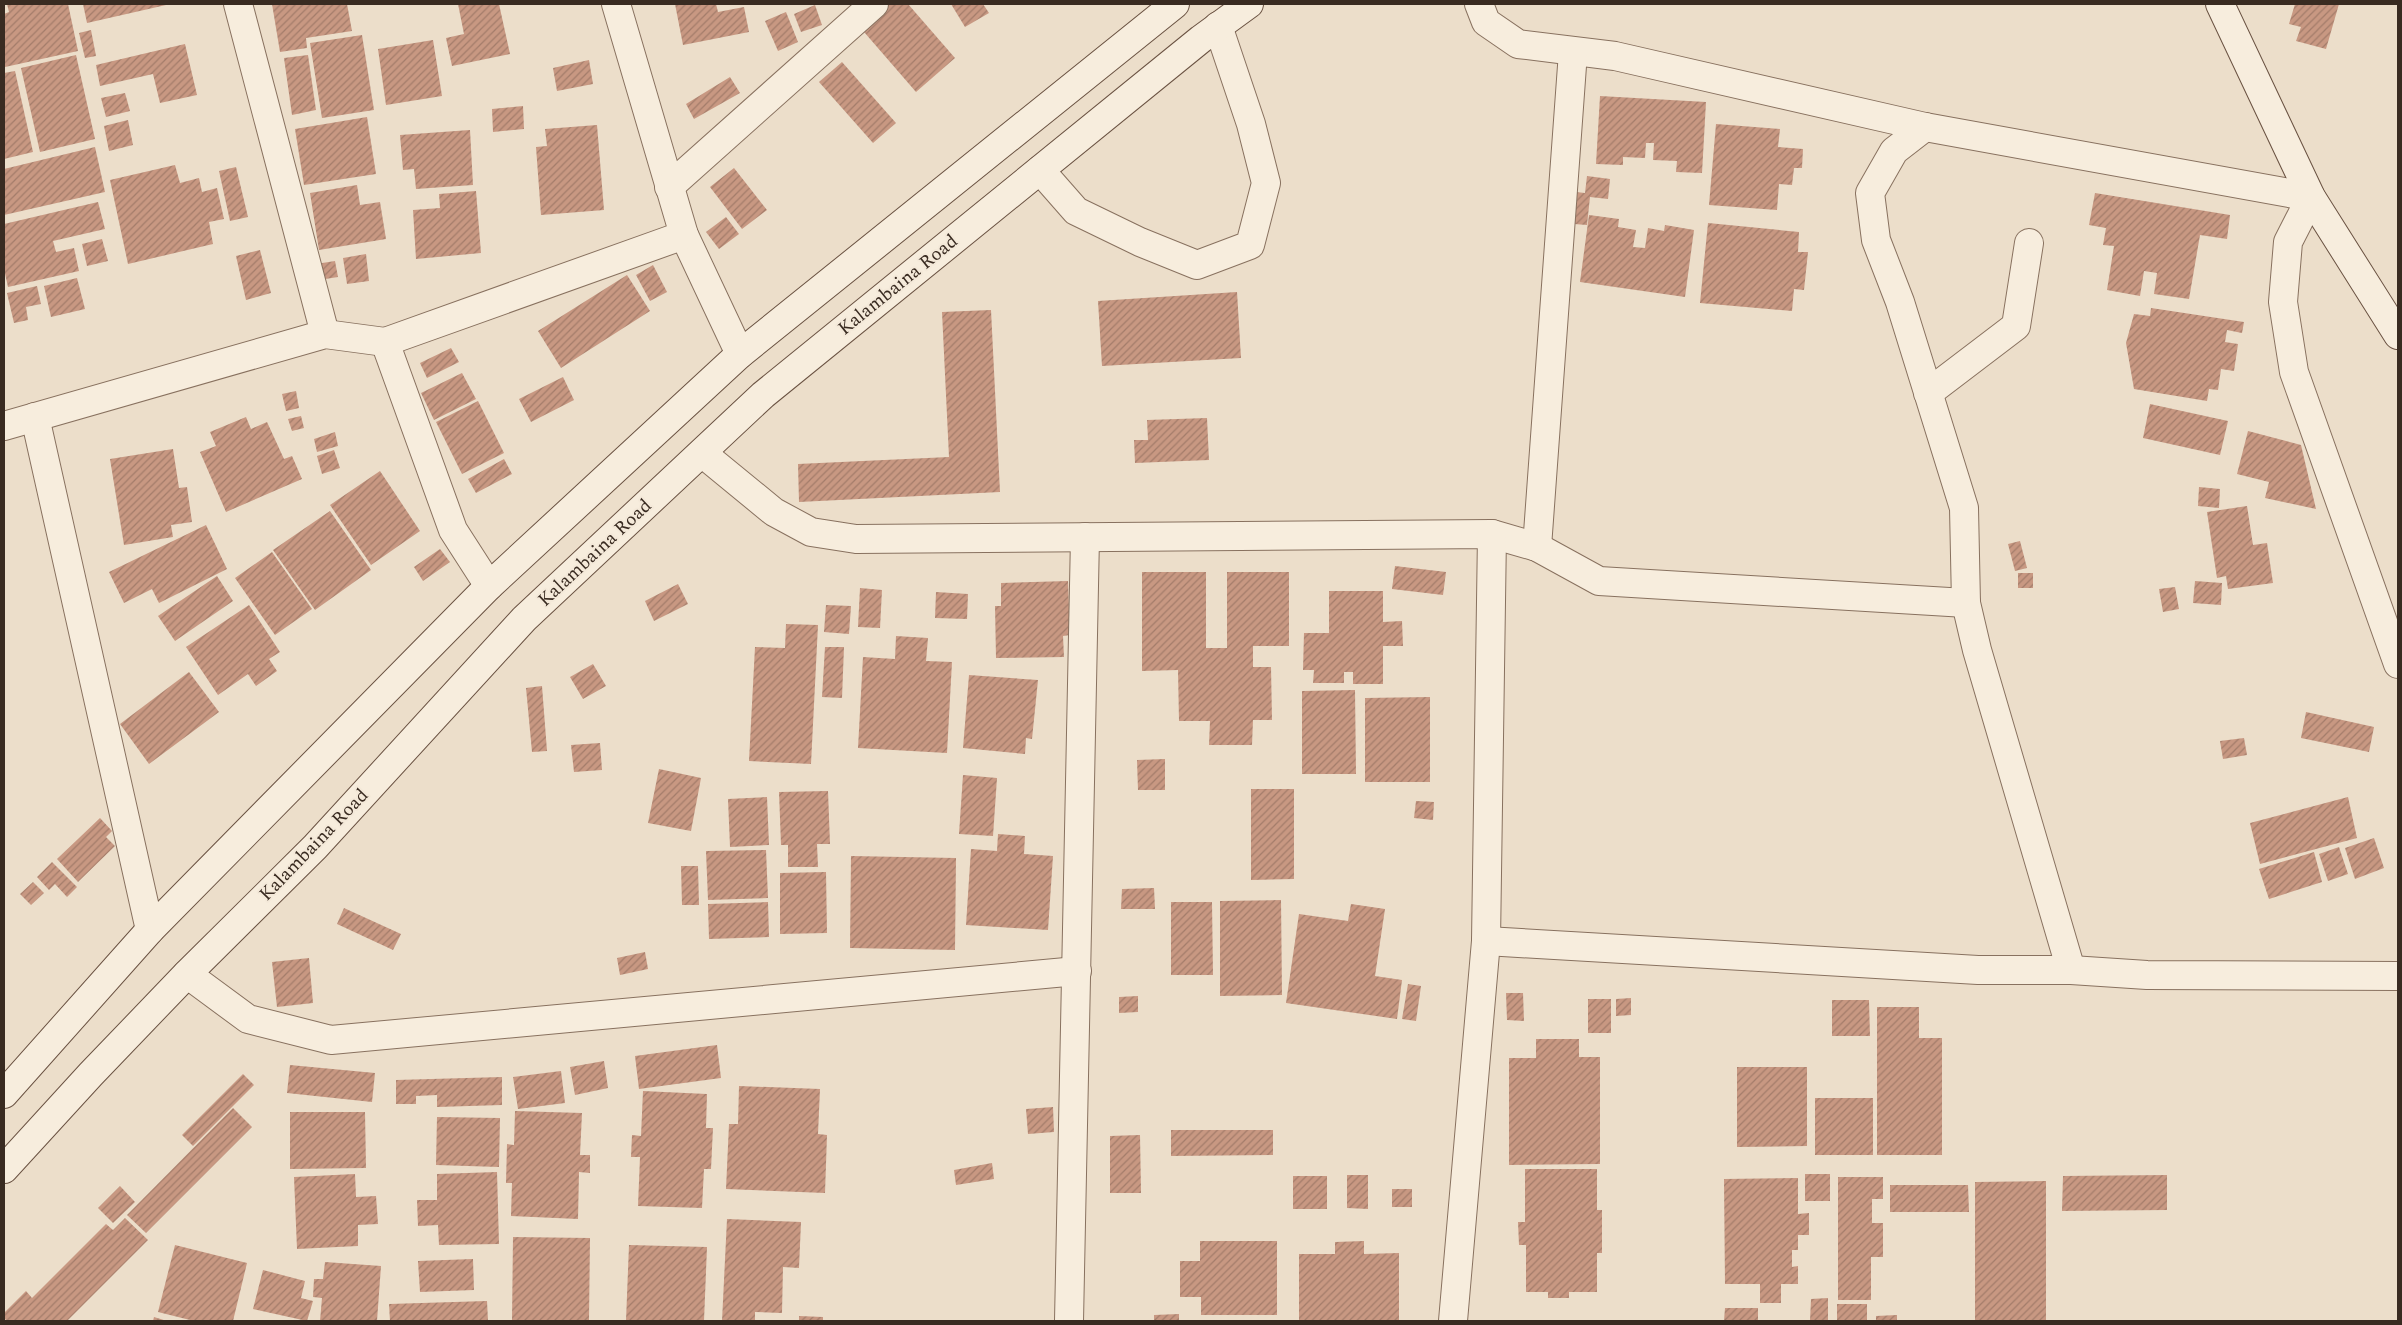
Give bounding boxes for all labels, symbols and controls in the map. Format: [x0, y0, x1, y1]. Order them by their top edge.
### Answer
street label: Kalambaina Road [832, 227, 964, 343]
street label: Kalambaina Road [531, 492, 659, 614]
street label: Kalambaina Road [252, 782, 376, 908]

